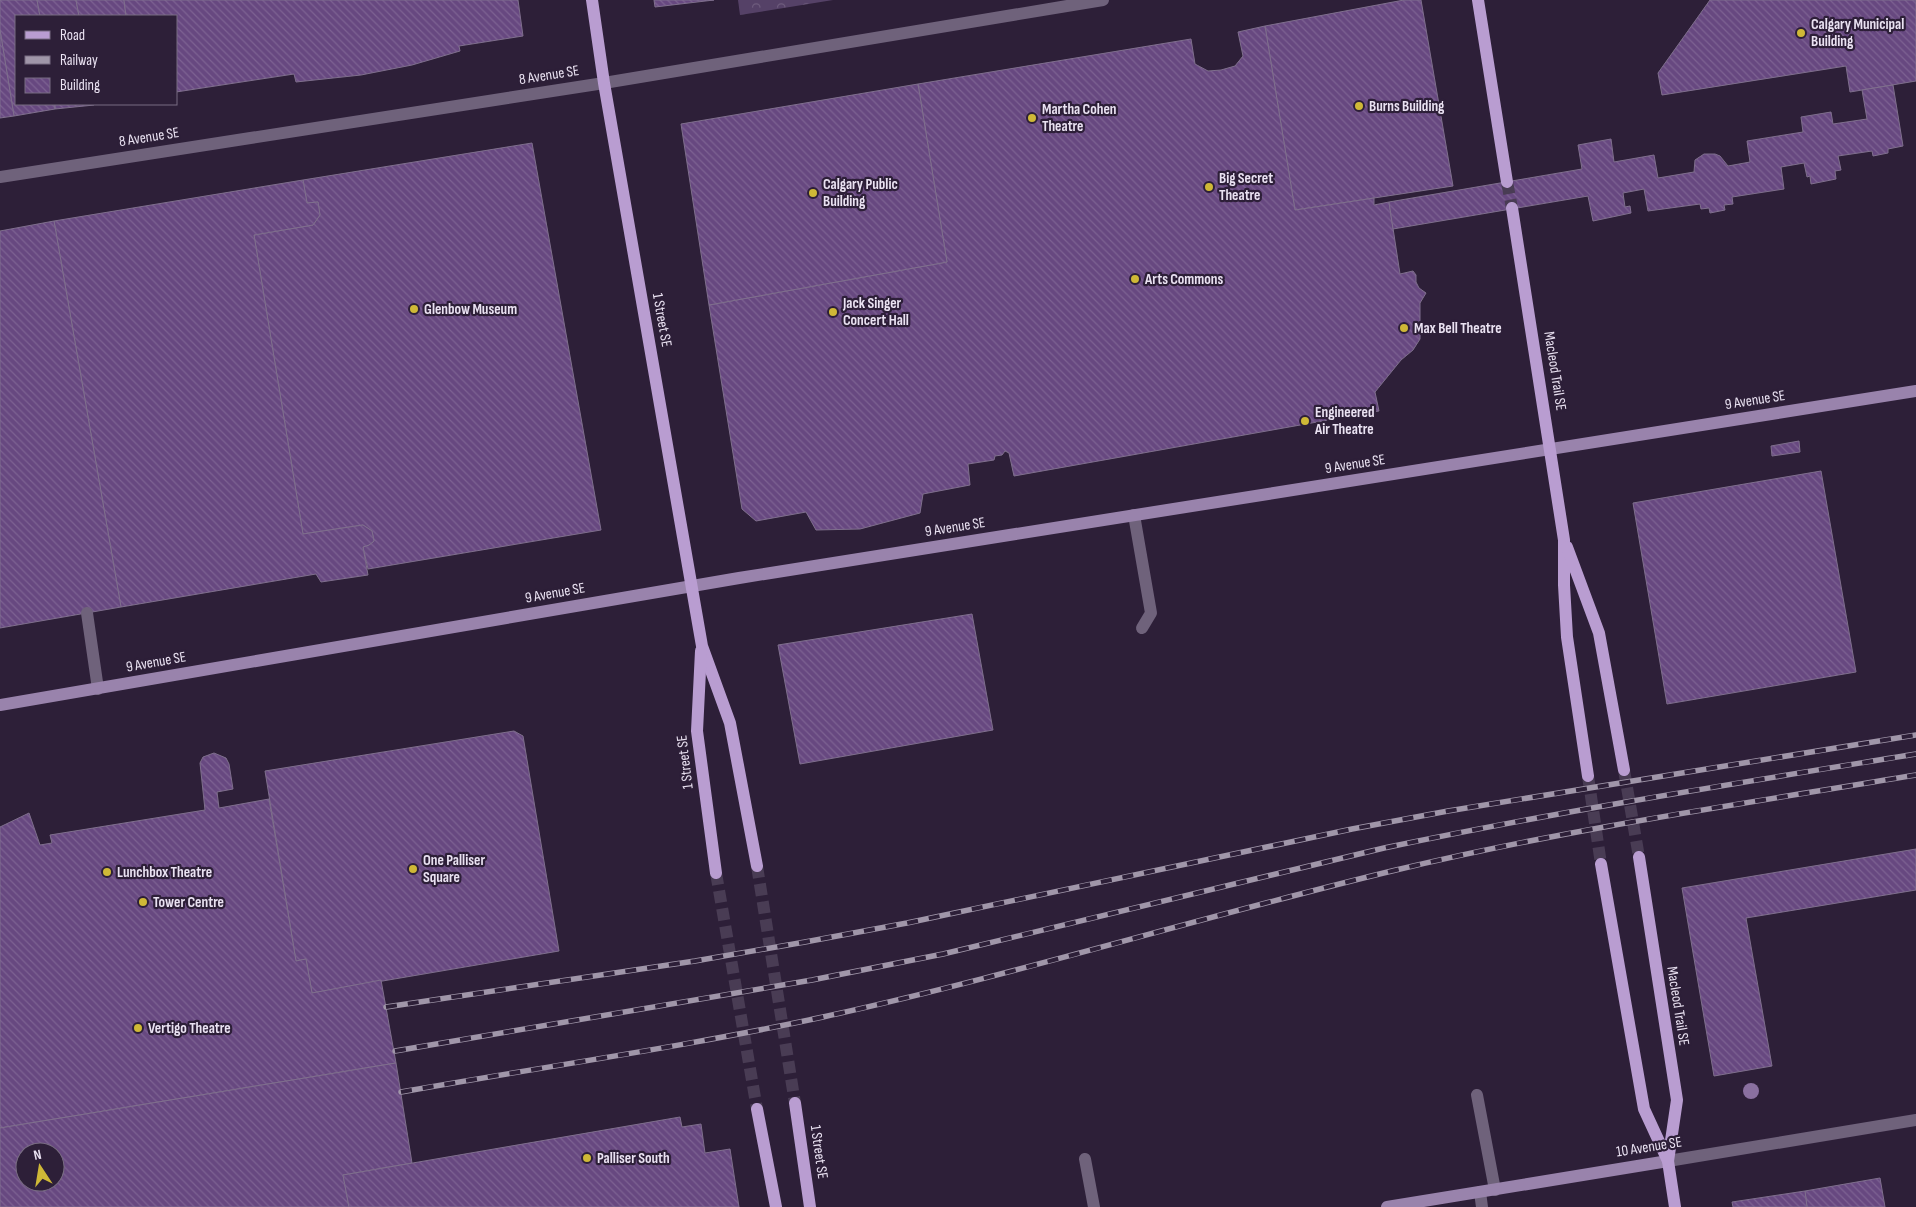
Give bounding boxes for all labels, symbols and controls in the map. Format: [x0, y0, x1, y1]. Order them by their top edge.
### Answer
legend [15, 15, 178, 105]
place label: Calgary Municipal Building [1811, 15, 1904, 51]
text: Road [60, 26, 85, 45]
marker: Calgary Municipal Building [1795, 27, 1807, 39]
text: Railway [60, 51, 98, 70]
street label: 8 Avenue SE [518, 61, 580, 89]
text: Building [60, 76, 100, 95]
place label: Burns Building [1369, 97, 1445, 116]
place label: Martha Cohen Theatre [1042, 100, 1116, 136]
marker: Burns Building [1353, 100, 1365, 112]
marker: Martha Cohen Theatre [1026, 112, 1038, 124]
street label: 8 Avenue SE [118, 123, 180, 151]
place label: Big Secret Theatre [1219, 169, 1273, 205]
place label: Calgary Public Building [823, 175, 898, 211]
marker: Big Secret Theatre [1203, 181, 1215, 193]
marker: Calgary Public Building [807, 187, 819, 199]
place label: Arts Commons [1144, 270, 1223, 289]
marker: Arts Commons [1129, 273, 1141, 285]
street label: 1 Street SE [648, 292, 676, 348]
place label: Jack Singer Concert Hall [842, 294, 909, 330]
place label: Glenbow Museum [424, 300, 517, 319]
marker: Glenbow Museum [408, 303, 420, 315]
marker: Jack Singer Concert Hall [827, 306, 839, 318]
place label: Max Bell Theatre [1414, 319, 1502, 338]
marker: Max Bell Theatre [1398, 322, 1410, 334]
street label: Macleod Trail SE [1539, 330, 1571, 412]
street label: 9 Avenue SE [1724, 386, 1786, 414]
place label: Engineered Air Theatre [1314, 403, 1374, 439]
marker: Engineered Air Theatre [1299, 415, 1311, 427]
street label: 9 Avenue SE [1324, 450, 1386, 478]
street label: 9 Avenue SE [924, 513, 986, 541]
street label: 9 Avenue SE [523, 578, 587, 608]
street label: 9 Avenue SE [124, 647, 188, 677]
street label: 1 Street SE [672, 734, 698, 790]
place label: One Palliser Square [423, 851, 485, 887]
place label: Lunchbox Theatre [117, 863, 212, 882]
marker: One Palliser Square [407, 863, 419, 875]
marker: Lunchbox Theatre [101, 866, 113, 878]
place label: Tower Centre [153, 893, 224, 912]
marker: Tower Centre [137, 896, 149, 908]
street label: Macleod Trail SE [1662, 965, 1694, 1047]
place label: Vertigo Theatre [148, 1019, 231, 1038]
marker: Vertigo Theatre [132, 1022, 144, 1034]
street label: 1 Street SE [806, 1124, 832, 1180]
street label: 10 Avenue SE [1615, 1132, 1683, 1162]
north arrow [15, 1142, 65, 1192]
text: N [32, 1146, 43, 1164]
place label: Palliser South [597, 1149, 670, 1168]
marker: Palliser South [581, 1152, 593, 1164]

